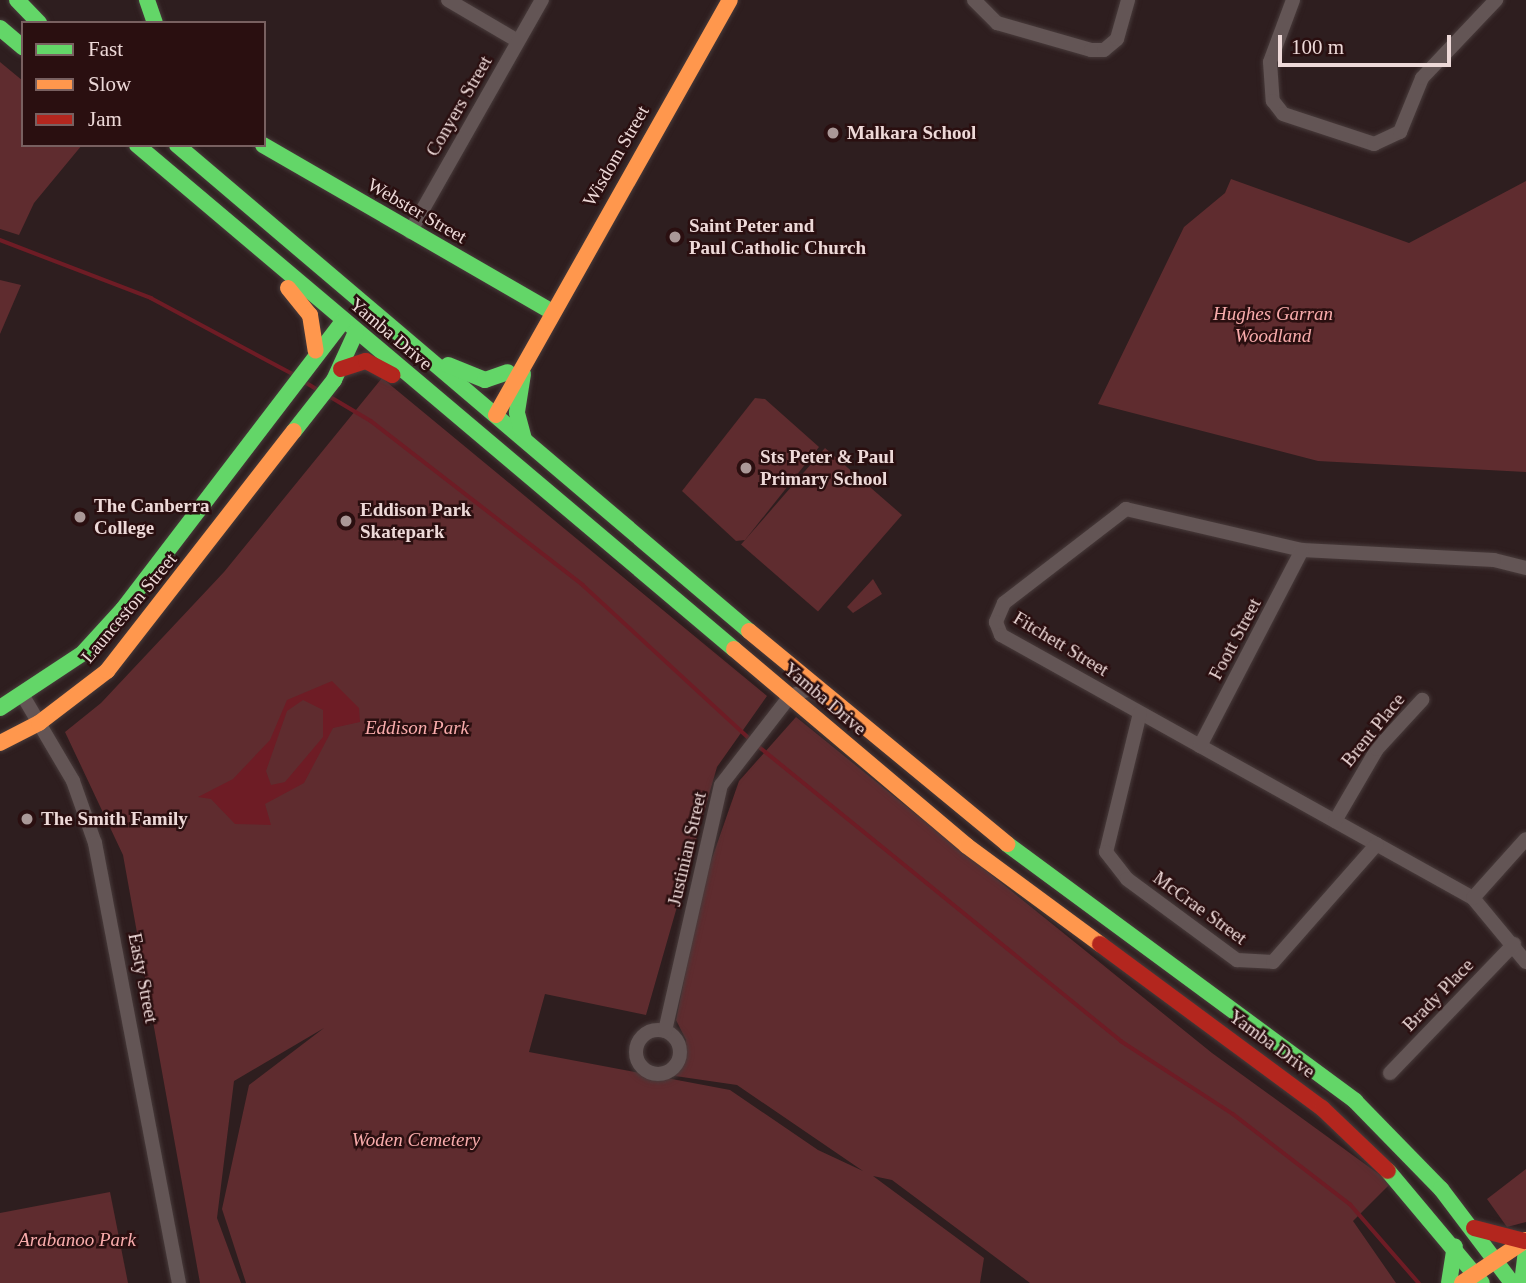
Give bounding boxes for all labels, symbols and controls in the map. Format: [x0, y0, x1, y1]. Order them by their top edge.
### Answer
legend [21, 21, 266, 147]
scale bar [1281, 21, 1454, 65]
text: 100 m [1291, 35, 1344, 59]
text: Fast [88, 37, 123, 61]
street label: Conyers Street [421, 52, 497, 160]
text: Slow [88, 72, 131, 96]
street label: Wisdom Street [578, 102, 654, 210]
text: Jam [88, 107, 122, 131]
place label: Malkara School [847, 122, 976, 144]
marker: Malkara School [825, 125, 841, 141]
street label: Webster Street [363, 173, 471, 249]
place label: Saint Peter and Paul Catholic Church [689, 215, 866, 259]
marker: Saint Peter and Paul Catholic Church [667, 229, 683, 245]
street label: Yamba Drive [345, 293, 437, 375]
park label: Hughes Garran Woodland [1213, 303, 1333, 347]
place label: Sts Peter & Paul Primary School [760, 446, 895, 490]
marker: Sts Peter & Paul Primary School [738, 460, 754, 476]
place label: The Canberra College [94, 495, 210, 539]
place label: Eddison Park Skatepark [360, 499, 471, 543]
marker: The Canberra College [72, 509, 88, 525]
marker: Eddison Park Skatepark [338, 513, 354, 529]
street label: Launceston Street [76, 548, 182, 668]
street label: Foott Street [1204, 594, 1266, 684]
street label: Fitchett Street [1009, 607, 1113, 681]
street label: Yamba Drive [779, 658, 871, 740]
street label: Brent Place [1336, 689, 1410, 771]
park label: Eddison Park [365, 717, 469, 739]
street label: Justinian Street [663, 790, 711, 908]
place label: The Smith Family [41, 808, 188, 830]
marker: The Smith Family [19, 811, 35, 827]
street label: McCrae Street [1149, 866, 1251, 950]
street label: Easty Street [123, 931, 163, 1025]
street label: Brady Place [1398, 954, 1478, 1036]
street label: Yamba Drive [1224, 1005, 1320, 1083]
park label: Woden Cemetery [352, 1129, 480, 1151]
park label: Arabanoo Park [18, 1229, 136, 1251]

